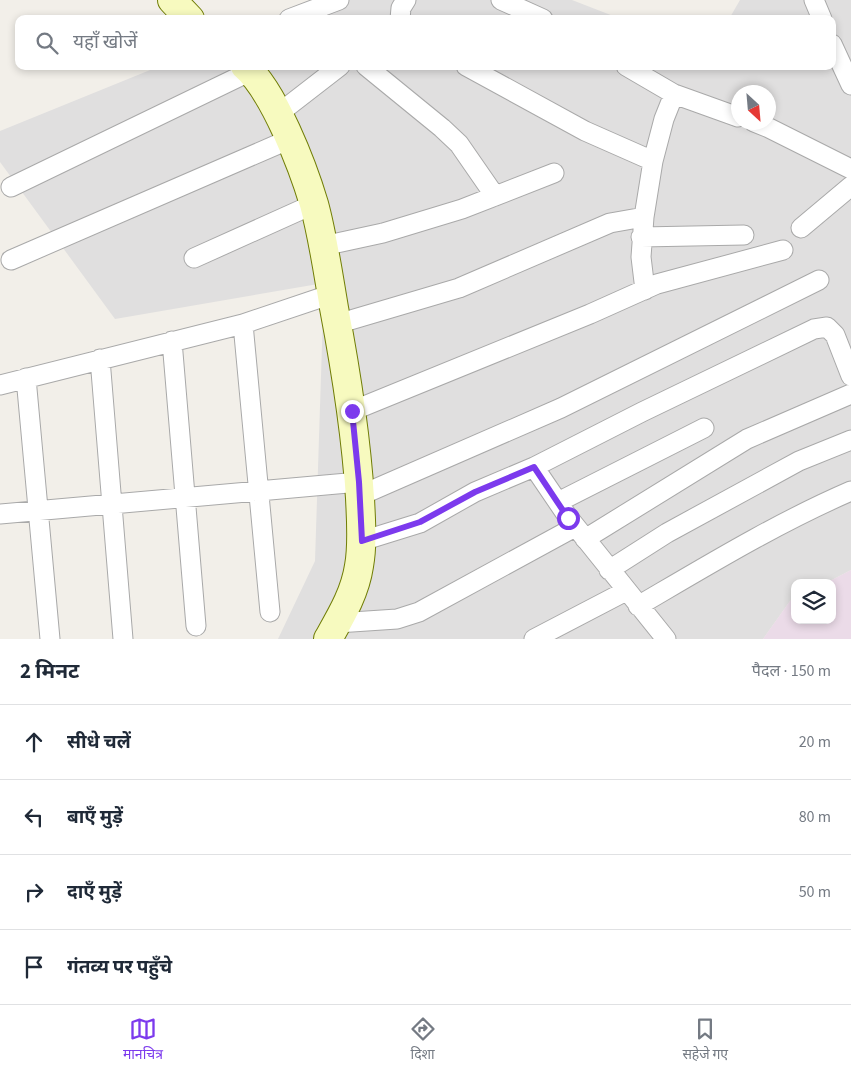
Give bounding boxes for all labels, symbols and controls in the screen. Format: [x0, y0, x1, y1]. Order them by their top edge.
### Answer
search box [15, 15, 836, 70]
icon: search [33, 29, 61, 57]
text: यहाँ खोजें [73, 29, 137, 56]
north arrow [731, 85, 776, 130]
route end [341, 400, 364, 423]
route start [557, 507, 580, 530]
map controls [791, 579, 836, 624]
button: layers [791, 579, 836, 624]
text: 2 मिनट [20, 656, 79, 686]
text: पैदल · 150 m [752, 660, 831, 682]
icon: ahead [20, 728, 48, 756]
text: सीधे चलें [67, 729, 131, 756]
text: 20 m [799, 731, 831, 753]
icon: left [20, 803, 48, 831]
text: बाएँ मुड़ें [67, 804, 123, 831]
text: 80 m [799, 806, 831, 828]
icon: right [20, 878, 48, 906]
text: दाएँ मुड़ें [67, 879, 122, 906]
text: 50 m [799, 881, 831, 903]
icon: arrive [20, 953, 48, 981]
text: गंतव्य पर पहुँचे [67, 954, 172, 981]
tab: मानचित्र [123, 1015, 163, 1065]
tab: दिशा [409, 1015, 437, 1065]
tab: सहेजे गए [682, 1015, 728, 1065]

